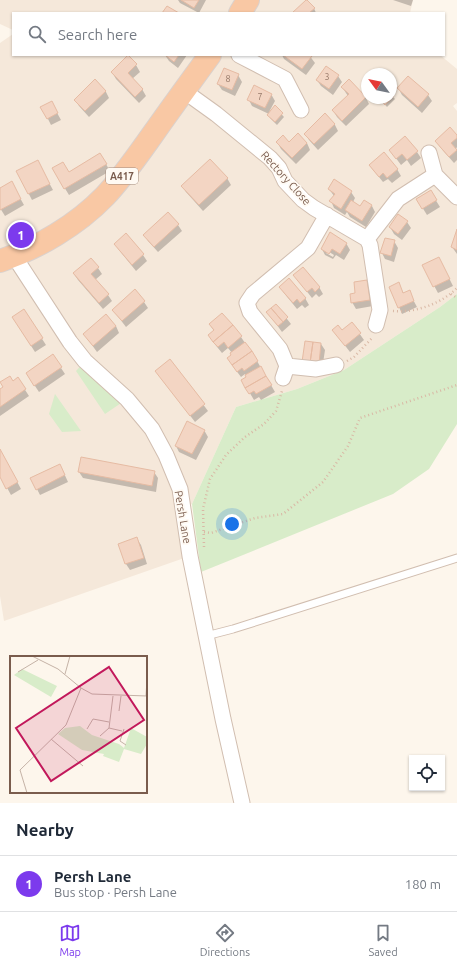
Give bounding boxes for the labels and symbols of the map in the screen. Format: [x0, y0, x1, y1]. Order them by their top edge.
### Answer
north arrow [361, 68, 397, 104]
house number: 3 [324, 72, 330, 82]
house number: 8 [225, 74, 231, 84]
house number: 7 [257, 92, 263, 102]
street label: Rectory Close [259, 149, 313, 207]
road number: A417 [106, 168, 138, 184]
pin: 1 [8, 220, 34, 250]
street label: Persh Lane [172, 489, 194, 545]
your location [222, 514, 242, 534]
inset map [10, 656, 147, 793]

